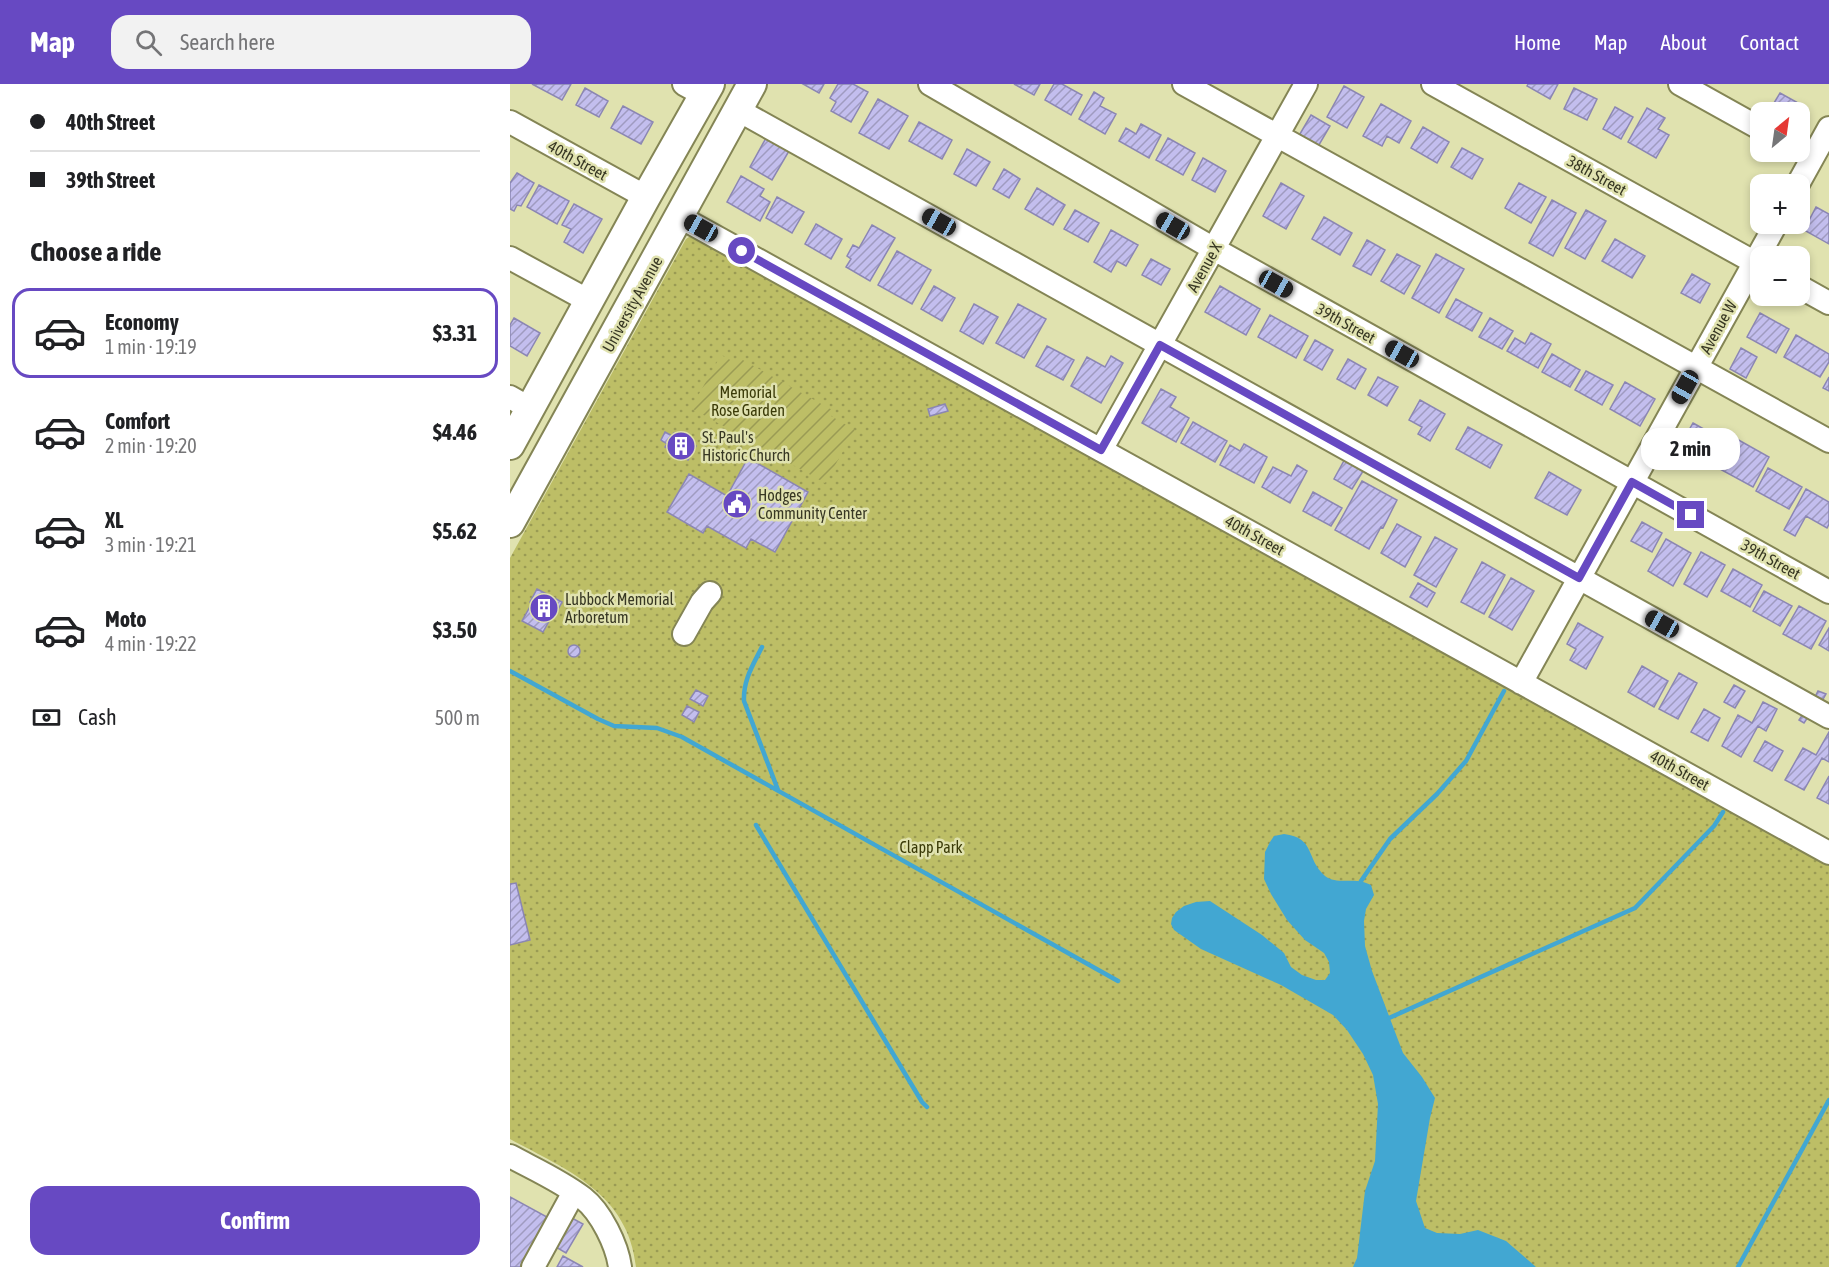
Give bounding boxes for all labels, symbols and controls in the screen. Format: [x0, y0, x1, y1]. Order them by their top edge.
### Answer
search box [111, 15, 531, 69]
text: Map [30, 26, 75, 58]
icon: search [132, 26, 165, 59]
text: Search here [180, 29, 275, 55]
text: Home [1514, 30, 1561, 54]
text: Map [1594, 30, 1628, 54]
text: About [1661, 30, 1707, 54]
text: Contact [1740, 30, 1799, 54]
north arrow [1750, 102, 1810, 162]
map controls [1750, 102, 1810, 306]
text: 40th Street [66, 109, 155, 135]
street label: 40th Street [545, 136, 611, 184]
street label: 38th Street [1564, 151, 1630, 199]
text: 39th Street [66, 167, 155, 193]
button: + [1750, 174, 1810, 234]
car [919, 205, 959, 239]
car [1153, 209, 1193, 243]
car [681, 211, 721, 245]
text: Choose a ride [30, 236, 162, 267]
route start [728, 237, 755, 264]
street label: Avenue X [1183, 238, 1225, 295]
button: − [1750, 246, 1810, 306]
street label: University Avenue [598, 253, 667, 355]
car [1256, 267, 1296, 301]
street label: Avenue W [1696, 297, 1740, 357]
street label: 39th Street [1313, 299, 1379, 347]
icon: car [33, 306, 87, 360]
text: Economy [105, 309, 179, 335]
text: $3.31 [433, 320, 477, 346]
text: 1 min · 19:19 [105, 335, 197, 358]
car [1382, 337, 1422, 371]
car [1668, 367, 1702, 407]
park label: Memorial Rose Garden [711, 383, 785, 419]
icon: car [33, 405, 87, 459]
text: Comfort [105, 408, 170, 434]
text: $4.46 [433, 419, 477, 445]
place label: St. Paul's Historic Church [702, 428, 790, 464]
callout: 2 min [1642, 428, 1740, 470]
building icon: St. Paul's Historic Church [665, 430, 697, 462]
text: 2 min · 19:20 [105, 434, 197, 457]
text: 2 min [1670, 437, 1711, 460]
place label: Hodges Community Center [758, 486, 867, 523]
public building icon: Hodges Community Center [721, 488, 753, 520]
route end [1677, 501, 1704, 528]
icon: car [33, 504, 87, 558]
text: XL [105, 507, 123, 533]
street label: 40th Street [1222, 511, 1288, 559]
text: $5.62 [433, 518, 477, 544]
text: 3 min · 19:21 [105, 533, 197, 556]
street label: 39th Street [1738, 535, 1804, 583]
place label: Lubbock Memorial Arboretum [565, 590, 675, 626]
building icon: Lubbock Memorial Arboretum [528, 592, 560, 624]
icon: car [33, 603, 87, 657]
text: Moto [105, 606, 147, 632]
car [1642, 607, 1682, 641]
text: $3.50 [433, 617, 477, 643]
text: 4 min · 19:22 [105, 632, 197, 655]
icon: cash [30, 701, 63, 734]
text: Cash [78, 704, 117, 730]
text: 500 m [435, 706, 480, 729]
street label: 40th Street [1647, 746, 1713, 794]
park label: Clapp Park [900, 838, 962, 857]
button: Confirm [30, 1186, 480, 1255]

